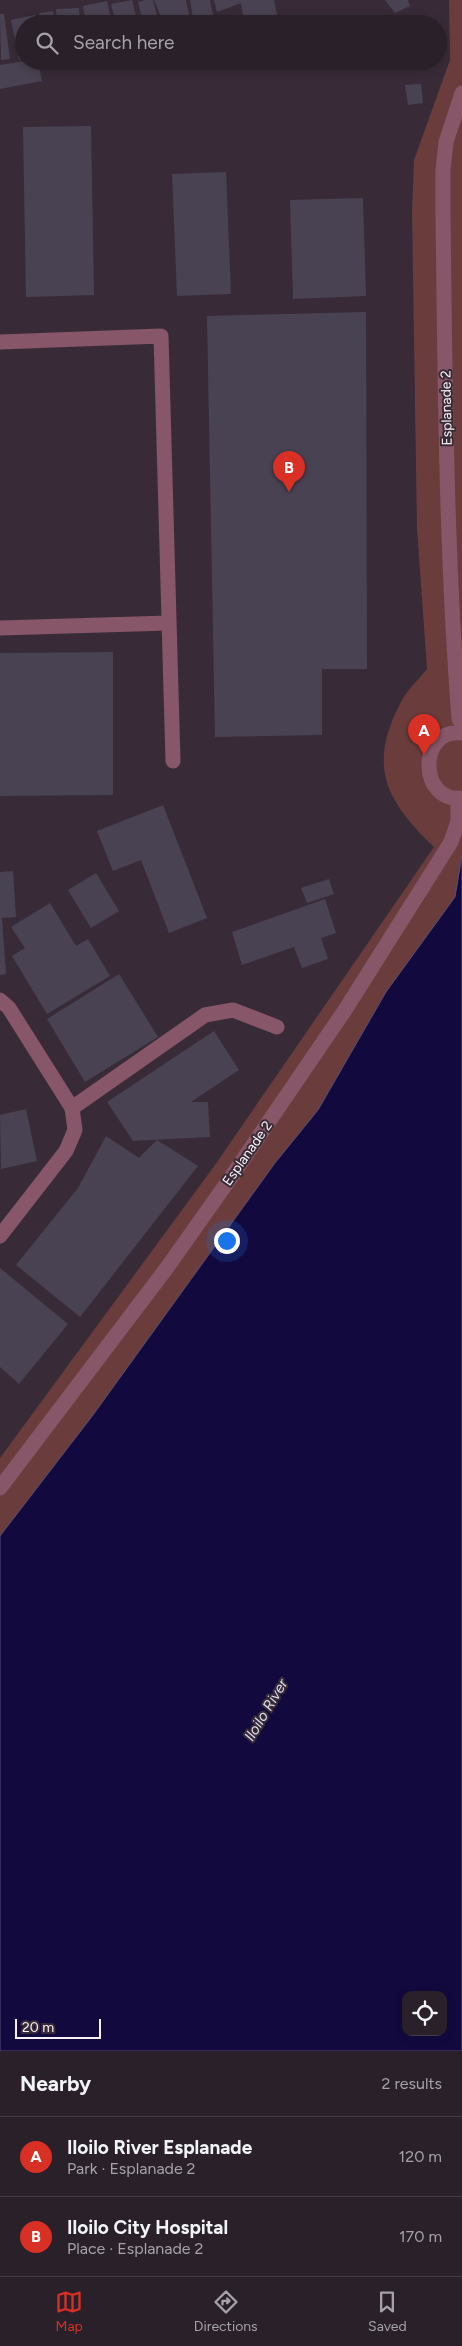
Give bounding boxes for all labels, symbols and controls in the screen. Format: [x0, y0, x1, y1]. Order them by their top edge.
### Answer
search box [15, 15, 447, 70]
icon: search [33, 29, 61, 57]
text: Search here [73, 31, 175, 54]
street label: Esplanade 2 [437, 370, 456, 446]
pin: B [273, 451, 305, 492]
pin: A [408, 714, 440, 755]
street label: Esplanade 2 [219, 1118, 276, 1189]
your location [214, 1228, 240, 1254]
water label: Iloilo River [240, 1675, 292, 1744]
map controls [402, 1991, 447, 2036]
button: locate [402, 1991, 447, 2036]
scale bar [15, 2016, 101, 2039]
text: 20 m [22, 2019, 54, 2036]
text: Nearby [20, 2071, 91, 2096]
text: 2 results [382, 2074, 442, 2093]
text: Iloilo River Esplanade [67, 2136, 252, 2159]
text: A [30, 2147, 42, 2166]
text: 120 m [399, 2147, 442, 2166]
text: Park · Esplanade 2 [67, 2159, 196, 2178]
text: Iloilo City Hospital [67, 2216, 228, 2239]
text: B [31, 2227, 41, 2246]
text: 170 m [399, 2227, 442, 2246]
text: Place · Esplanade 2 [67, 2239, 203, 2258]
tab: Map [55, 2288, 83, 2335]
tab: Directions [194, 2288, 258, 2335]
tab: Saved [368, 2288, 407, 2335]

